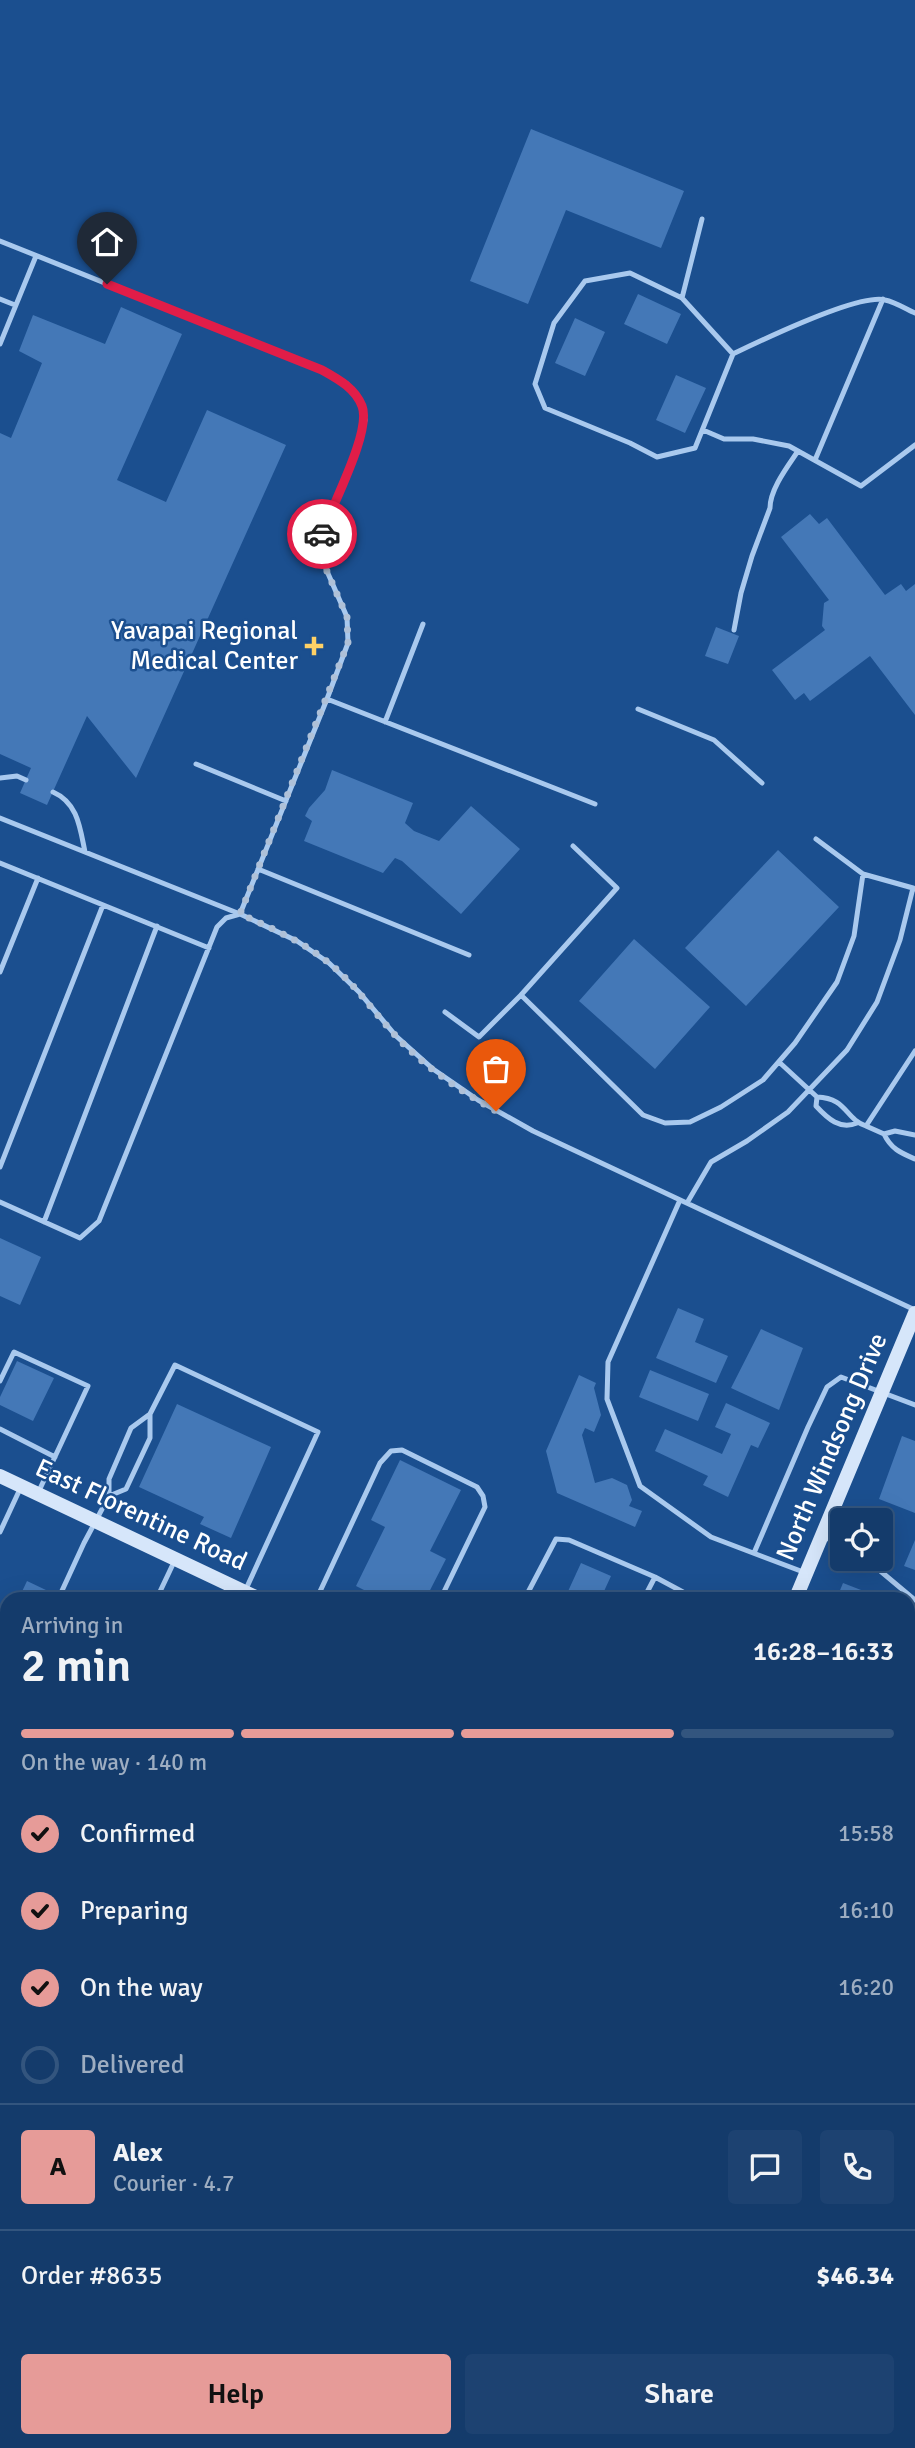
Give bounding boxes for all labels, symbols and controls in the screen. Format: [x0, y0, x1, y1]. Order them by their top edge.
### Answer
pin [77, 212, 137, 284]
icon: home [88, 223, 126, 261]
courier [287, 499, 357, 569]
icon: car [303, 515, 341, 553]
place label: Yavapai Regional Medical Center [111, 615, 298, 677]
marker: Yavapai Regional Medical Center [304, 636, 324, 656]
pin [466, 1039, 526, 1111]
icon: bag [477, 1050, 515, 1088]
street label: North Windsong Drive [770, 1328, 894, 1566]
street label: East Florentine Road [30, 1452, 252, 1578]
map controls [830, 1508, 893, 1571]
button: locate [830, 1508, 893, 1571]
text: Arriving in [21, 1611, 123, 1640]
text: 16:28–16:33 [753, 1636, 894, 1668]
text: 2 min [21, 1638, 131, 1694]
text: On the way · 140 m [21, 1748, 207, 1777]
icon: check [21, 1815, 59, 1853]
text: Confirmed [80, 1818, 195, 1850]
text: 15:58 [838, 1819, 894, 1848]
icon: check [21, 1892, 59, 1930]
text: Preparing [80, 1895, 188, 1927]
text: 16:10 [838, 1896, 894, 1925]
icon: check [21, 1969, 59, 2007]
text: On the way [80, 1972, 203, 2004]
text: 16:20 [838, 1973, 894, 2002]
text: Delivered [80, 2049, 185, 2081]
button: chat [728, 2130, 802, 2204]
button: phone [820, 2130, 894, 2204]
text: Alex [113, 2137, 163, 2169]
text: A [50, 2151, 66, 2183]
text: Courier · 4.7 [113, 2169, 234, 2198]
text: Order #8635 [21, 2260, 162, 2292]
text: $46.34 [816, 2260, 894, 2292]
button: Help [21, 2354, 451, 2434]
button: Share [465, 2354, 894, 2434]

